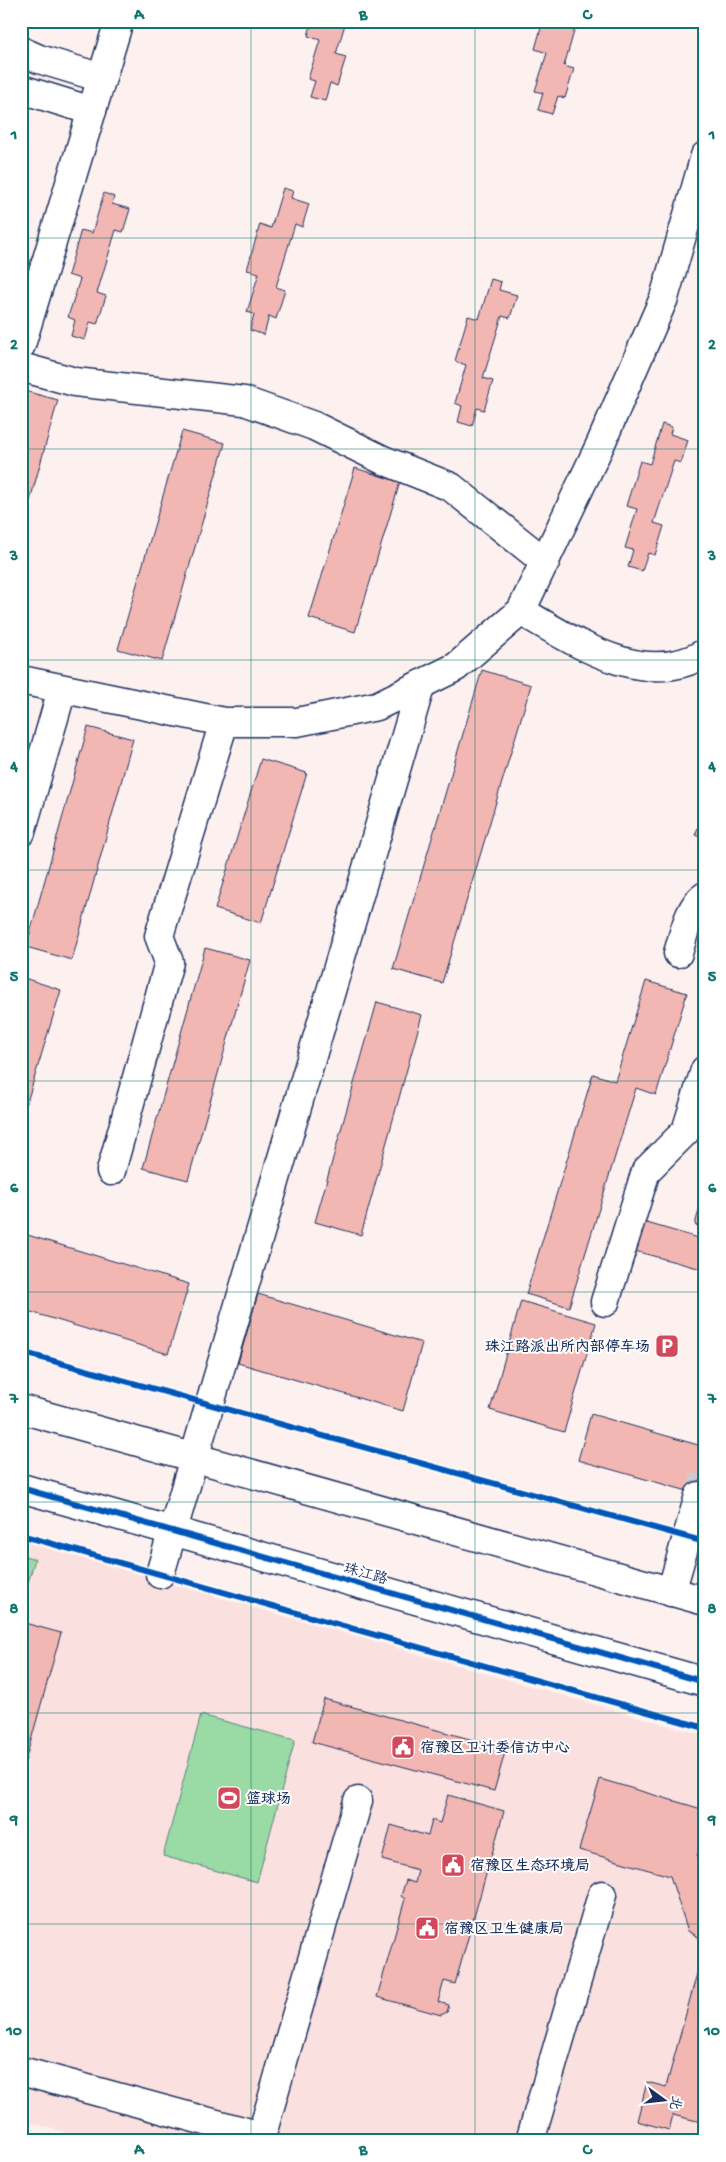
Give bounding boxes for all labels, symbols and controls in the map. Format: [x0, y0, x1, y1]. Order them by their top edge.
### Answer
text: A [133, 7, 145, 26]
text: B [358, 7, 368, 26]
text: C [582, 7, 593, 26]
text: 1 [10, 127, 17, 146]
text: 1 [708, 127, 715, 146]
text: 2 [10, 337, 18, 356]
text: 2 [708, 337, 716, 356]
text: 3 [9, 548, 18, 567]
text: 3 [707, 548, 716, 567]
text: 4 [9, 759, 18, 778]
text: 4 [707, 759, 716, 778]
text: 5 [10, 969, 19, 988]
text: 5 [708, 969, 717, 988]
text: 6 [10, 1180, 19, 1199]
text: 6 [708, 1180, 717, 1199]
parking icon: 珠江路派出所内部停车场 [654, 1333, 680, 1359]
place label: 珠江路派出所内部停车场 [485, 1339, 650, 1357]
text: 7 [9, 1391, 19, 1410]
text: 7 [707, 1391, 717, 1410]
street label: 珠江路 [341, 1560, 390, 1590]
text: 8 [10, 1601, 19, 1620]
text: 8 [708, 1601, 717, 1620]
public building icon: 宿豫区卫计委信访中心 [390, 1734, 416, 1760]
place label: 宿豫区卫计委信访中心 [420, 1740, 570, 1758]
sports icon: 篮球场 [216, 1785, 242, 1811]
place label: 篮球场 [246, 1791, 291, 1809]
text: 9 [9, 1812, 18, 1831]
text: 9 [707, 1812, 716, 1831]
public building icon: 宿豫区生态环境局 [440, 1852, 466, 1878]
place label: 宿豫区生态环境局 [470, 1858, 590, 1876]
public building icon: 宿豫区卫生健康局 [414, 1915, 440, 1941]
place label: 宿豫区卫生健康局 [444, 1921, 564, 1939]
text: 10 [5, 2023, 22, 2042]
text: 10 [703, 2023, 720, 2042]
north arrow [638, 2074, 688, 2124]
text: 北 [664, 2094, 684, 2112]
text: A [133, 2142, 145, 2161]
text: B [358, 2142, 368, 2161]
text: C [582, 2142, 593, 2161]

